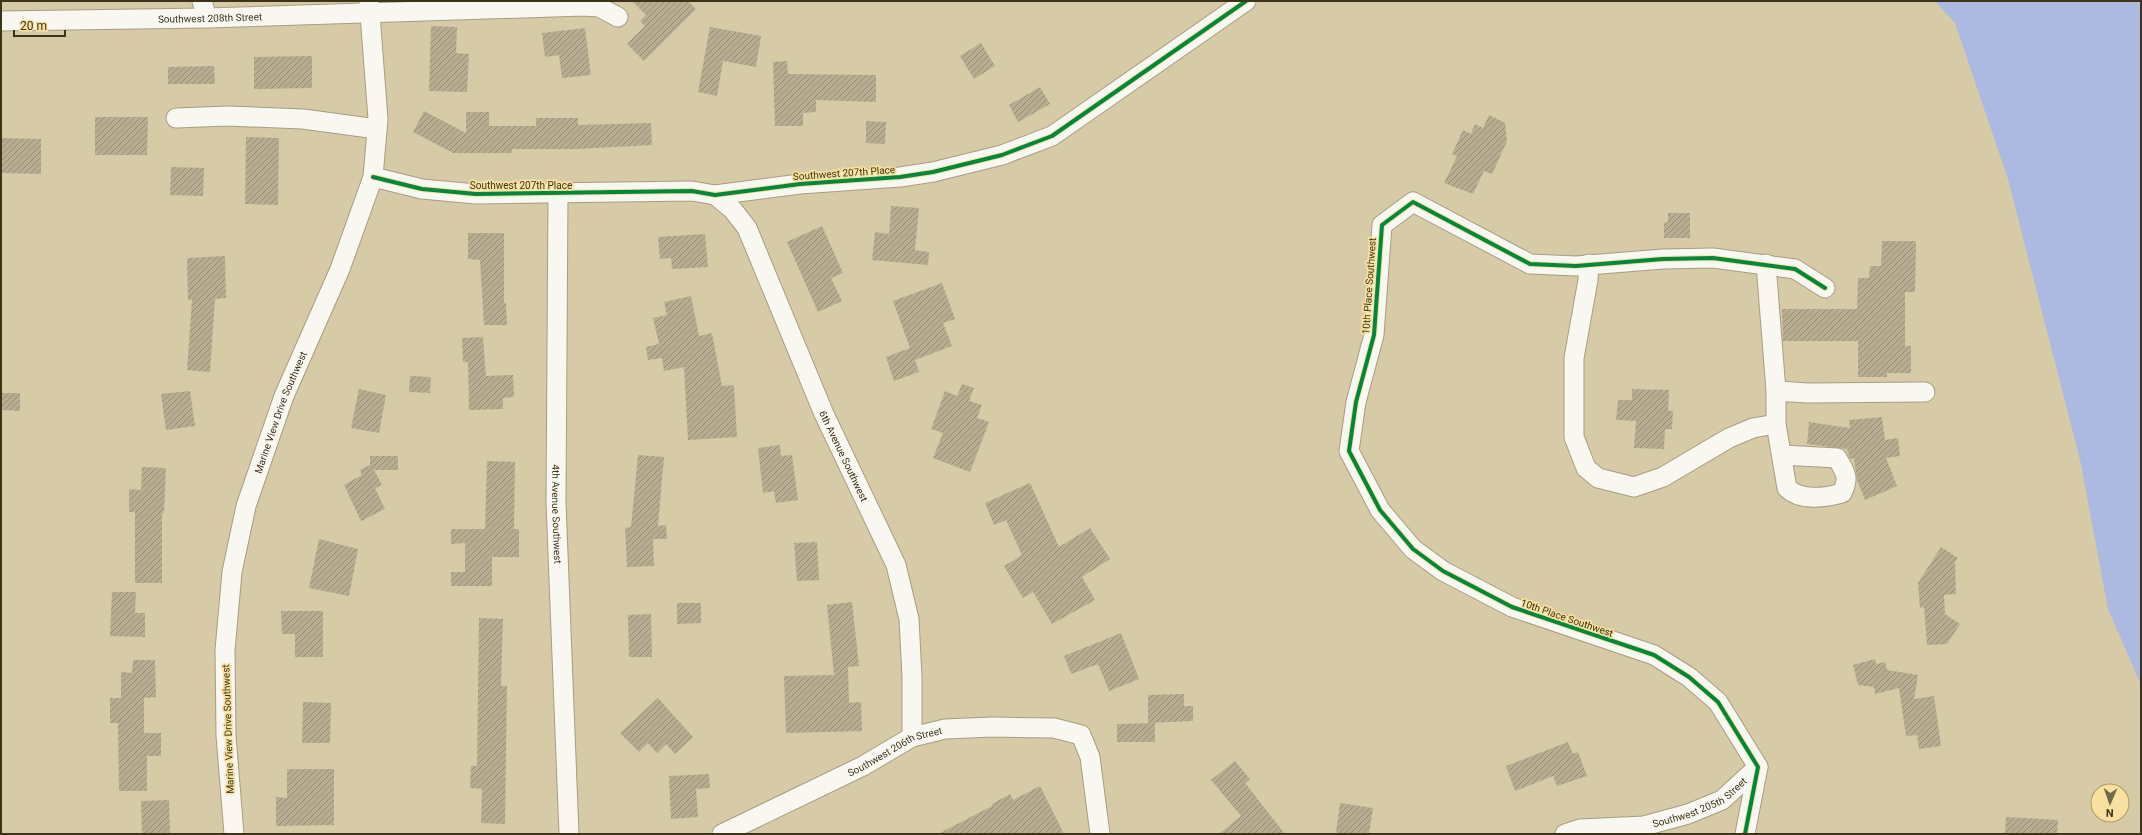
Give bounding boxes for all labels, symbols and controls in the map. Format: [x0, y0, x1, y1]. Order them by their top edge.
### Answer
street label: Southwest 208th Street [158, 11, 262, 24]
scale bar [14, 12, 65, 38]
text: 20 m [20, 19, 47, 33]
street label: Southwest 207th Place [792, 164, 896, 182]
street label: Southwest 207th Place [470, 180, 572, 191]
street label: 10th Place Southwest [1360, 237, 1378, 335]
street label: Marine View Drive Southwest [252, 350, 309, 475]
street label: 6th Avenue Southwest [818, 409, 870, 503]
street label: 4th Avenue Southwest [550, 464, 564, 564]
street label: 10th Place Southwest [1519, 597, 1615, 639]
street label: Marine View Drive Southwest [220, 664, 236, 794]
street label: Southwest 206th Street [846, 724, 943, 778]
street label: Southwest 205th Street [1651, 775, 1748, 829]
north arrow [2090, 783, 2130, 823]
text: N [2105, 806, 2114, 819]

